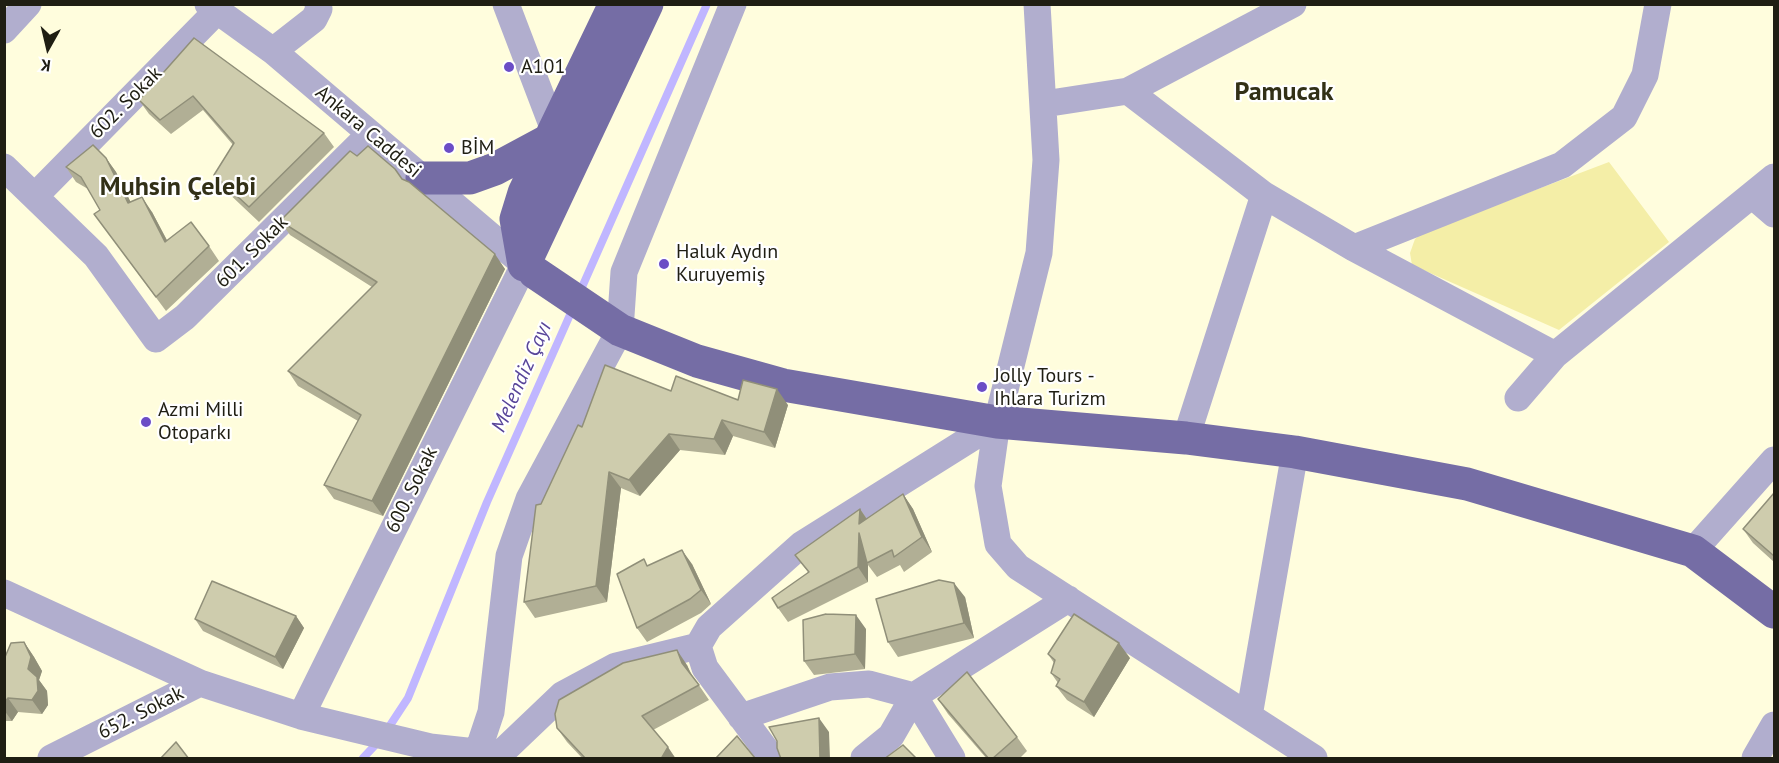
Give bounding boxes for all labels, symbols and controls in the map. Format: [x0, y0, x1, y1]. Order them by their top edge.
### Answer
north arrow [18, 18, 78, 78]
text: K [39, 55, 52, 76]
place label: A101 [521, 55, 565, 79]
marker: A101 [502, 60, 516, 74]
street label: 602. Sokak [85, 62, 167, 144]
district label: Pamucak [1235, 77, 1333, 109]
street label: Ankara Caddesi [310, 81, 426, 183]
place label: BİM [461, 136, 494, 160]
marker: BİM [442, 141, 456, 155]
district label: Muhsin Çelebi [100, 172, 256, 204]
street label: 601. Sokak [211, 211, 293, 293]
place label: Haluk Aydın Kuruyemiş [676, 240, 778, 287]
marker: Haluk Aydın Kuruyemiş [657, 257, 671, 271]
water label: Melendiz Çayı [486, 318, 558, 436]
place label: Jolly Tours - Ihlara Turizm [994, 364, 1106, 411]
marker: Jolly Tours - Ihlara Turizm [975, 380, 989, 394]
place label: Azmi Milli Otoparkı [158, 398, 243, 445]
marker: Azmi Milli Otoparkı [139, 415, 153, 429]
street label: 600. Sokak [381, 443, 443, 537]
street label: 652. Sokak [94, 681, 188, 745]

